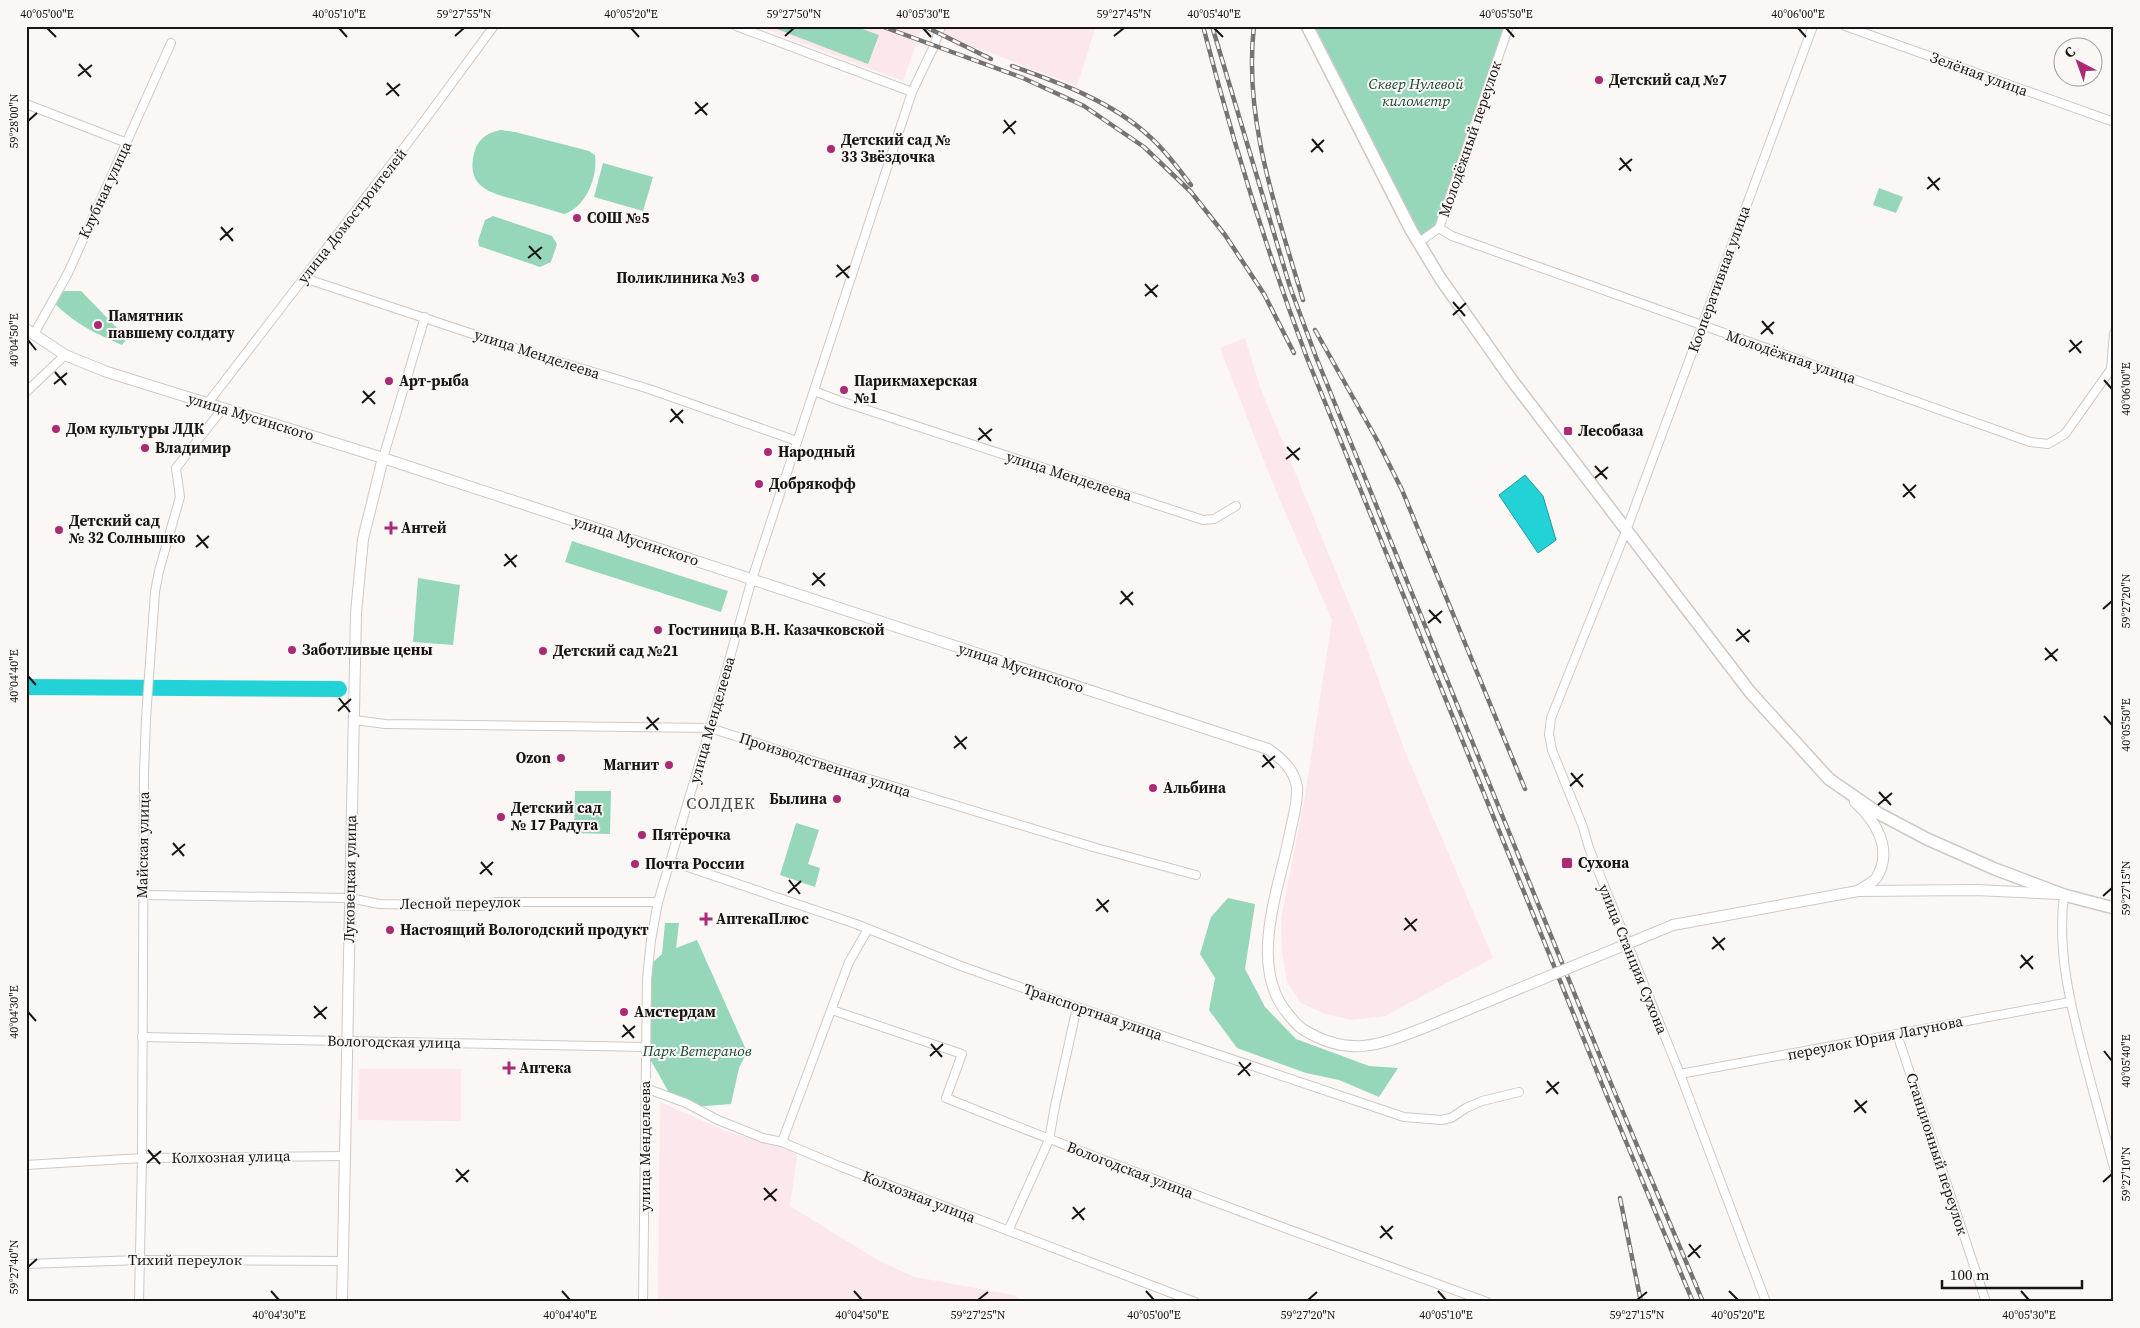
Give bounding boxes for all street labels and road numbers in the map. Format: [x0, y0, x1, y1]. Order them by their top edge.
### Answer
street label: Зелёная улица [1927, 46, 2031, 101]
street label: Молодёжный переулок [1433, 57, 1506, 220]
street label: Клубная улица [73, 138, 136, 242]
street label: улица Домостроителей [292, 143, 411, 288]
street label: Кооперативная улица [1682, 202, 1755, 355]
street label: улица Менделеева [472, 323, 603, 384]
street label: Молодёжная улица [1723, 324, 1859, 389]
street label: улица Мусинского [185, 387, 317, 446]
street label: улица Менделеева [1004, 445, 1135, 506]
street label: улица Мусинского [571, 510, 702, 571]
street label: улица Мусинского [956, 637, 1087, 698]
street label: улица Менделеева [683, 654, 740, 786]
street label: Производственная улица [737, 727, 914, 802]
street label: Майская улица [131, 791, 154, 899]
street label: Луковецкая улица [338, 814, 361, 943]
street label: улица Станция Сухона [1594, 881, 1673, 1037]
street label: Лесной переулок [399, 891, 521, 914]
street label: Транспортная улица [1021, 978, 1166, 1045]
street label: переулок Юрия Лагунова [1785, 1010, 1965, 1065]
street label: Вологодская улица [327, 1030, 462, 1053]
street label: Станционный переулок [1901, 1070, 1974, 1238]
street label: улица Менделеева [634, 1080, 655, 1211]
street label: Вологодская улица [1064, 1136, 1197, 1203]
street label: Колхозная улица [171, 1145, 291, 1168]
street label: Колхозная улица [860, 1165, 979, 1228]
street label: Тихий переулок [128, 1249, 243, 1270]

